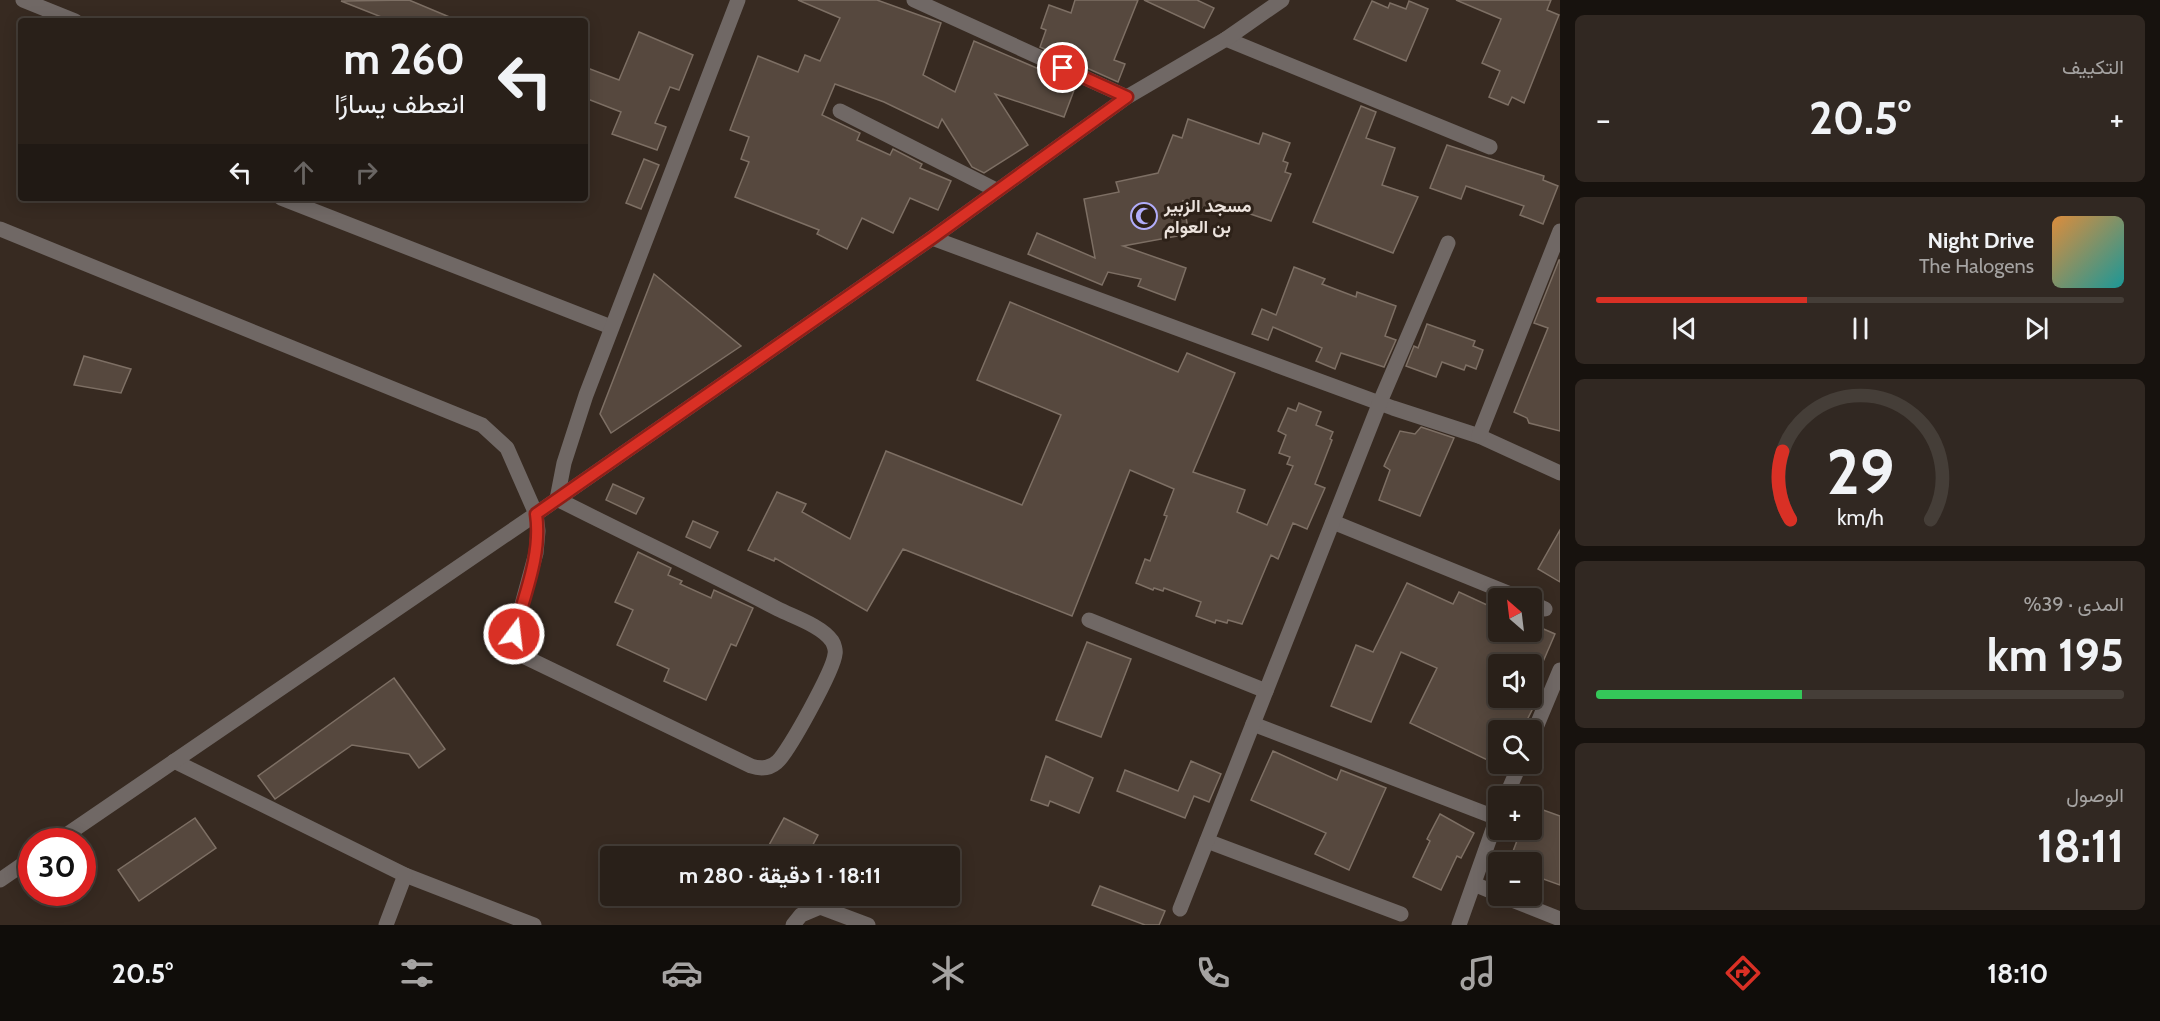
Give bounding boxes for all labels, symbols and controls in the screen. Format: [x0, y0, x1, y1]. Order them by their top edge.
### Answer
text: 260 m [344, 33, 465, 85]
icon: left [486, 42, 564, 120]
pin [1037, 42, 1088, 93]
icon: arrive [1046, 51, 1079, 84]
text: التكييف [2062, 55, 2124, 79]
text: انعطف يسارًا [334, 87, 465, 120]
text: 20.5° [1809, 91, 1911, 145]
text: − [1596, 99, 1611, 139]
text: + [2109, 99, 2124, 139]
icon: left [224, 156, 257, 189]
icon: ahead [287, 156, 320, 189]
icon: right [350, 156, 383, 189]
place label: مسجد الزبير بن العوام [1163, 195, 1252, 239]
mosque icon: مسجد الزبير بن العوام [1129, 201, 1159, 231]
text: Night Drive [1928, 227, 2034, 254]
text: The Halogens [1919, 254, 2034, 278]
icon: previous [1668, 312, 1701, 345]
icon: pause [1844, 312, 1877, 345]
icon: next [2020, 312, 2053, 345]
text: 29 [1826, 434, 1894, 510]
text: km/h [1837, 504, 1883, 530]
north arrow [1488, 588, 1542, 642]
map controls [1488, 588, 1542, 906]
text: المدى · 39% [2023, 592, 2124, 616]
position arrow [482, 602, 546, 666]
text: 195 km [1987, 628, 2124, 682]
button: sound [1488, 654, 1542, 708]
button: search [1488, 720, 1542, 774]
text: الوصول [2066, 783, 2124, 807]
button: + [1488, 786, 1542, 840]
text: 18:11 [2037, 819, 2124, 873]
speed limit sign: 30 [18, 828, 96, 906]
button: − [1488, 852, 1542, 906]
text: 18:11 · 1 دقيقة · 280 m [679, 862, 881, 889]
icon: filters [396, 952, 438, 994]
icon: car [661, 952, 703, 994]
icon: climate [927, 952, 969, 994]
icon: phone [1192, 952, 1234, 994]
icon: music [1457, 952, 1499, 994]
icon: directions [1722, 952, 1764, 994]
text: 20.5° [112, 957, 173, 990]
text: 18:10 [1987, 957, 2048, 990]

